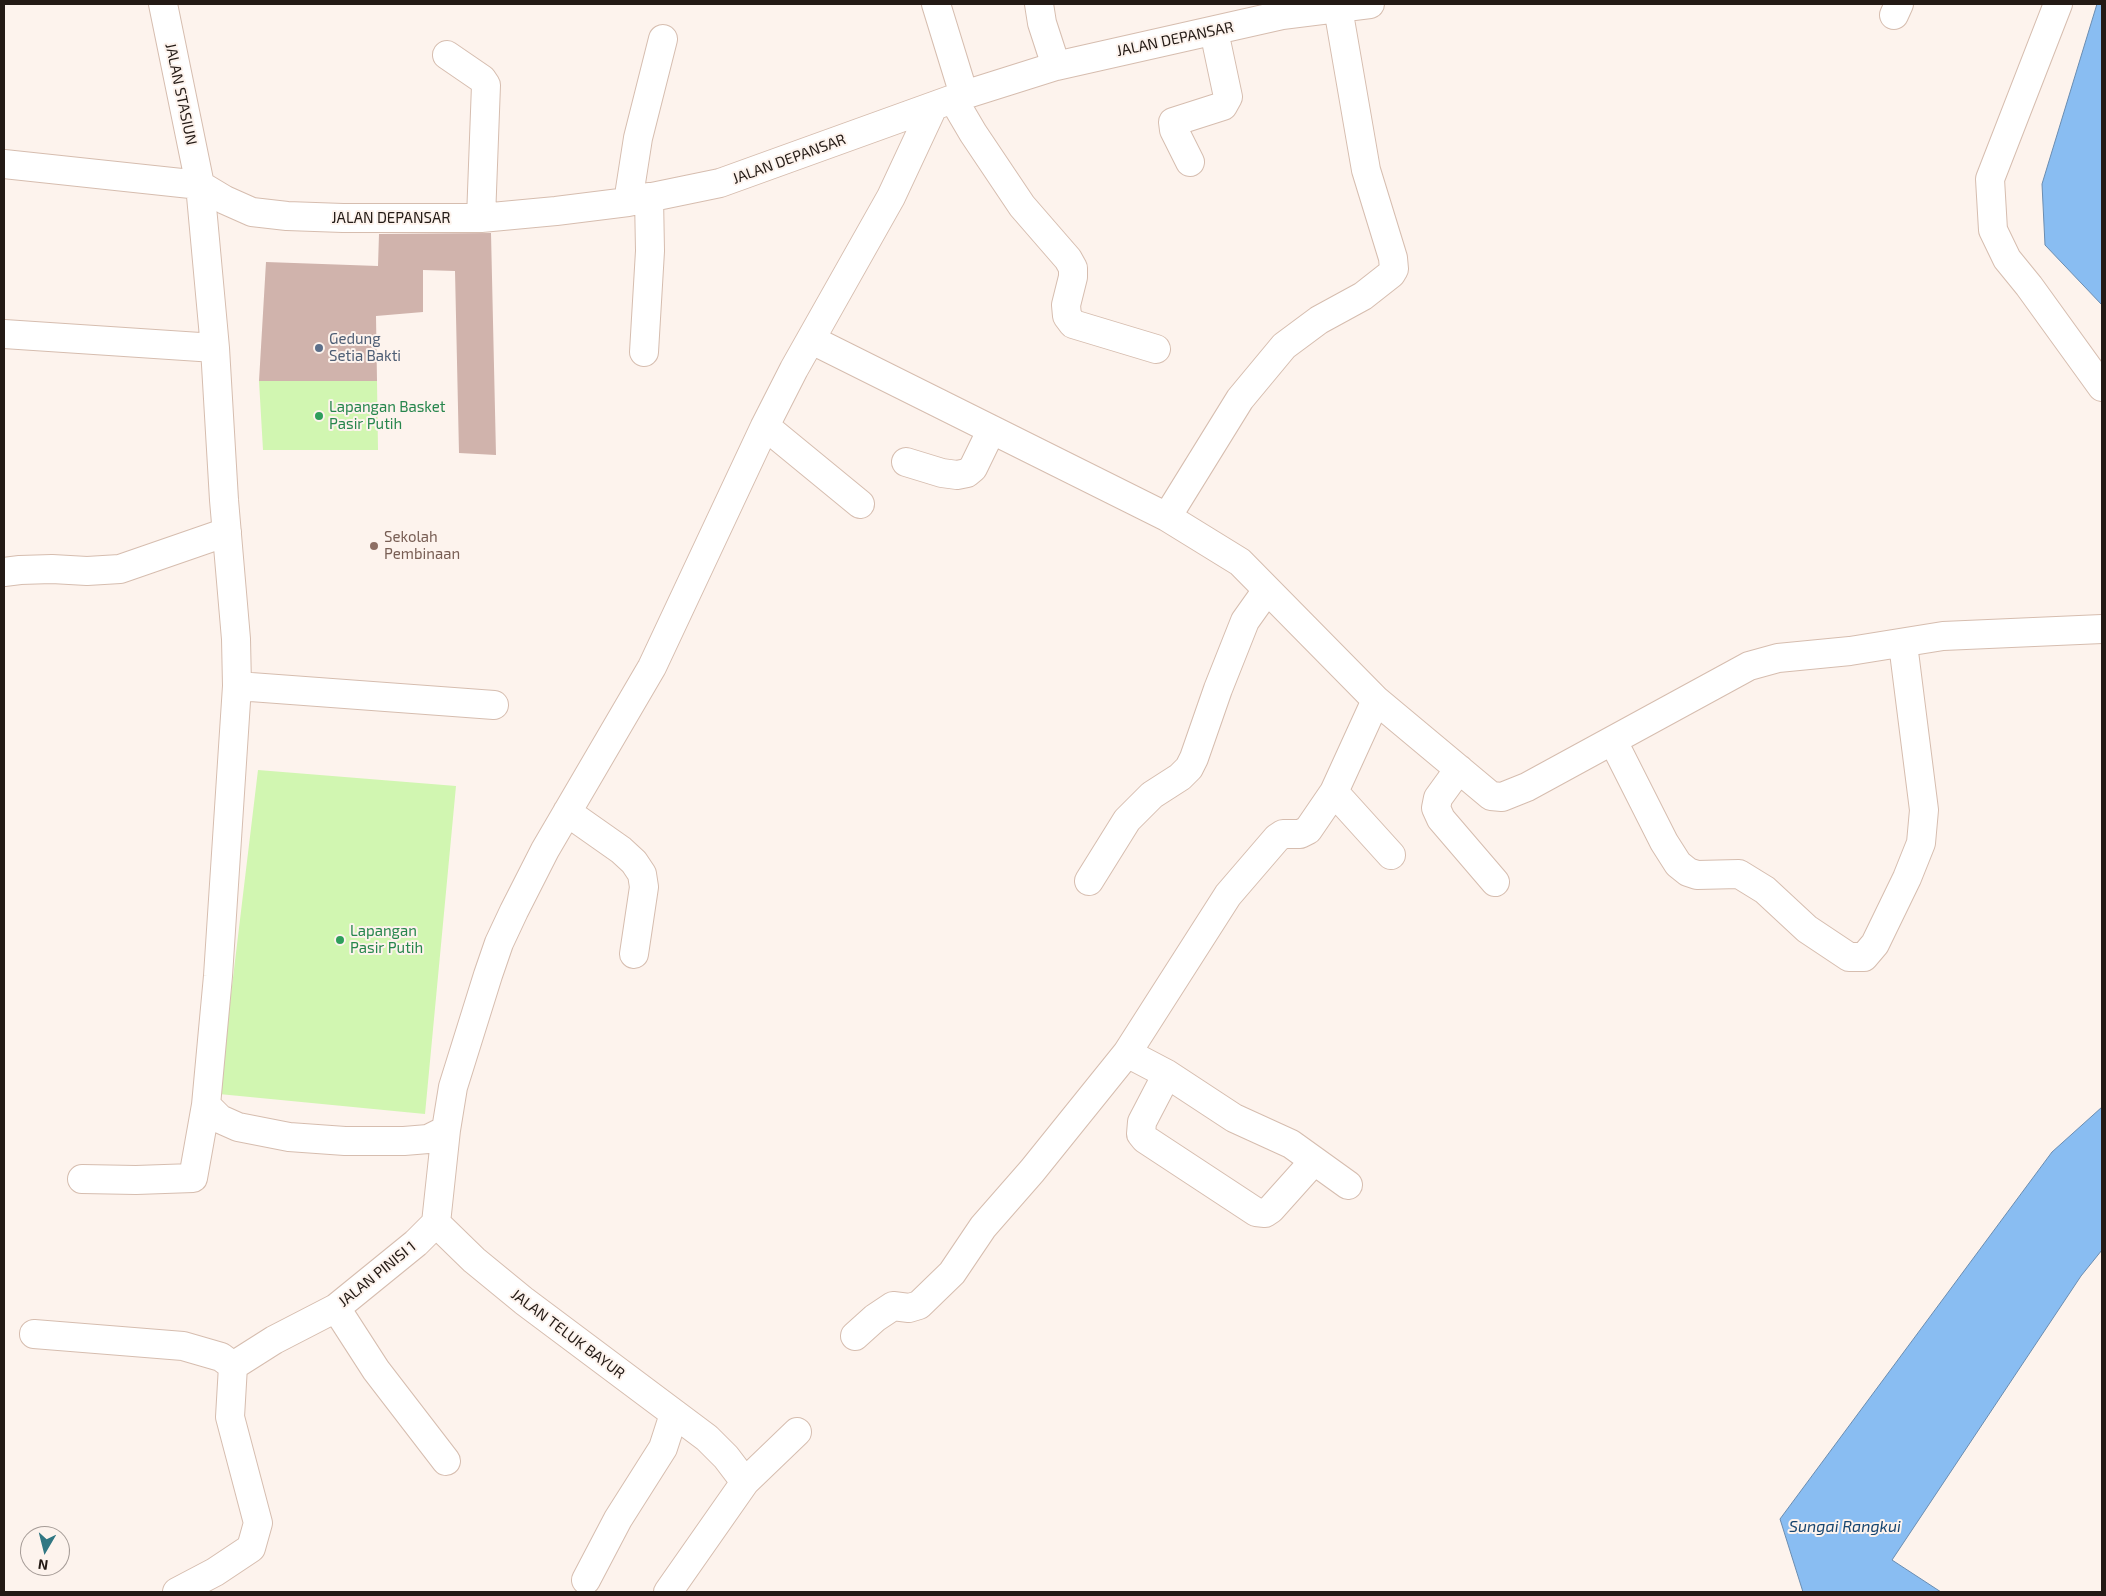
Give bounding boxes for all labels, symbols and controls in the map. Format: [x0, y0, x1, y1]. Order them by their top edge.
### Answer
street label: JALAN DEPANSAR [1115, 18, 1235, 60]
street label: JALAN STASIUN [161, 41, 201, 147]
street label: JALAN DEPANSAR [730, 130, 848, 188]
street label: JALAN DEPANSAR [332, 209, 450, 227]
place label: Gedung Setia Bakti [329, 330, 401, 365]
marker: Gedung Setia Bakti [313, 342, 325, 354]
place label: Lapangan Basket Pasir Putih [329, 398, 446, 433]
marker: Lapangan Basket Pasir Putih [313, 410, 325, 422]
place label: Sekolah Pembinaan [384, 528, 460, 563]
marker: Sekolah Pembinaan [368, 540, 380, 552]
place label: Lapangan Pasir Putih [350, 922, 423, 957]
marker: Lapangan Pasir Putih [334, 934, 346, 946]
street label: JALAN PINISI 1 [335, 1237, 419, 1311]
street label: JALAN TELUK BAYUR [508, 1285, 628, 1383]
water label: Sungai Rangkui [1789, 1517, 1901, 1537]
north arrow [20, 1526, 70, 1576]
text: N [37, 1556, 49, 1574]

